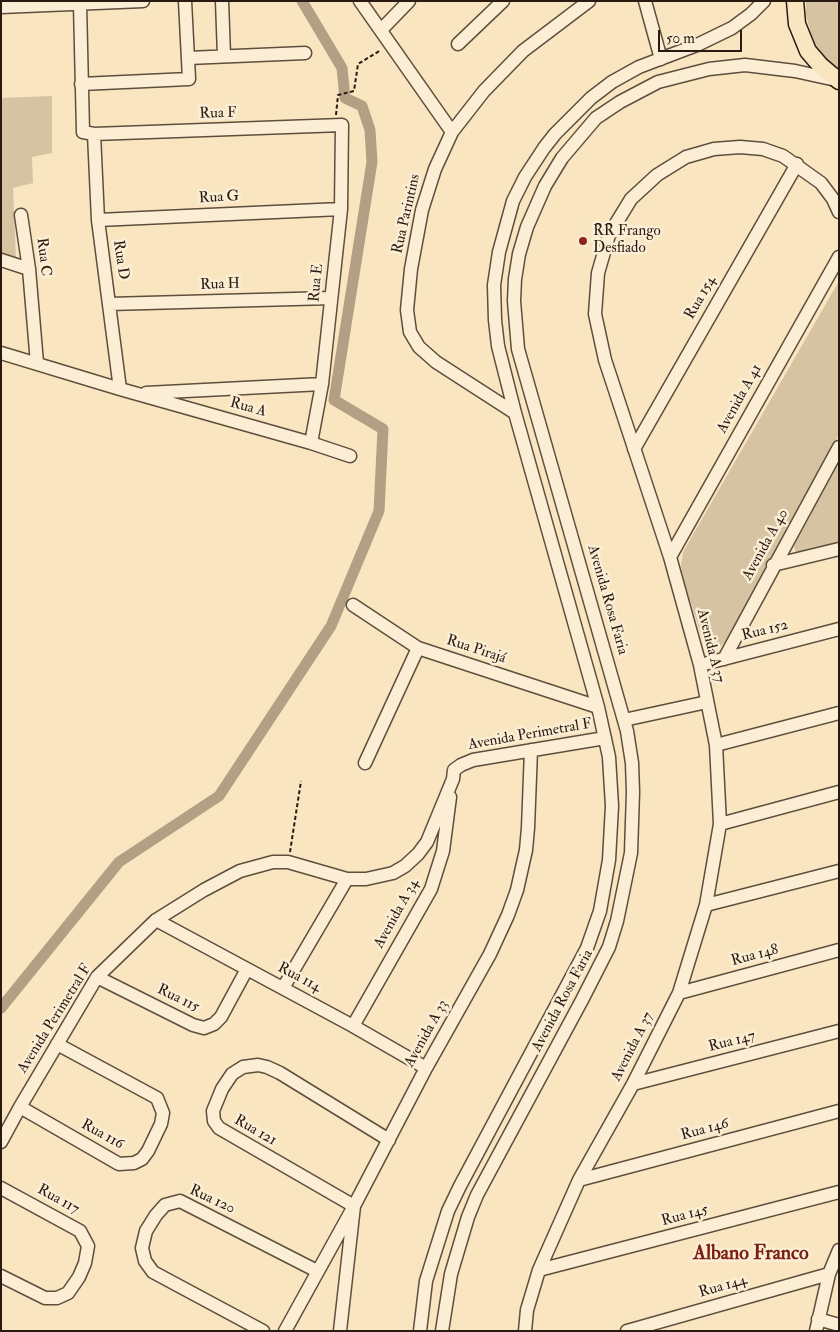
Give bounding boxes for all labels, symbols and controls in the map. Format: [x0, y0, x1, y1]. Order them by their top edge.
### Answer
scale bar [660, 20, 744, 52]
text: 50 m [666, 29, 695, 48]
street label: Rua F [199, 104, 237, 124]
street label: Rua Parintins [389, 172, 425, 256]
street label: Rua G [198, 188, 240, 208]
place label: RR Frango Desfiado [593, 223, 661, 258]
marker: RR Frango Desfiado [577, 235, 589, 247]
street label: Rua C [32, 237, 54, 277]
street label: Rua D [108, 239, 132, 281]
street label: Rua E [306, 263, 328, 303]
street label: Rua 154 [681, 273, 721, 323]
street label: Rua H [200, 275, 240, 295]
street label: Avenida A 41 [714, 361, 766, 437]
street label: Rua A [228, 394, 268, 422]
street label: Avenida A 40 [739, 506, 793, 584]
street label: Avenida Rosa Faria [583, 543, 631, 657]
street label: Avenida A 37 [692, 607, 728, 685]
street label: Rua 152 [740, 617, 790, 645]
street label: Rua Pirajá [444, 632, 508, 668]
street label: Avenida Perimetral F [467, 715, 593, 755]
street label: Avenida A 34 [371, 876, 423, 952]
street label: Rua 148 [729, 941, 781, 971]
street label: Avenida Rosa Faria [528, 947, 598, 1055]
street label: Rua 114 [274, 959, 324, 997]
street label: Avenida Perimetral F [14, 961, 96, 1077]
street label: Rua 115 [154, 981, 202, 1017]
street label: Avenida A 33 [401, 997, 453, 1071]
street label: Avenida A 37 [608, 1009, 658, 1085]
street label: Rua 147 [707, 1028, 757, 1056]
street label: Rua 121 [231, 1112, 279, 1150]
street label: Rua 146 [679, 1115, 731, 1145]
street label: Rua 116 [78, 1116, 126, 1154]
street label: Rua 117 [34, 1181, 82, 1219]
street label: Rua 120 [186, 1182, 238, 1218]
street label: Rua 145 [660, 1201, 710, 1231]
district label: Albano Franco [693, 1243, 809, 1267]
street label: Rua 144 [697, 1272, 749, 1302]

